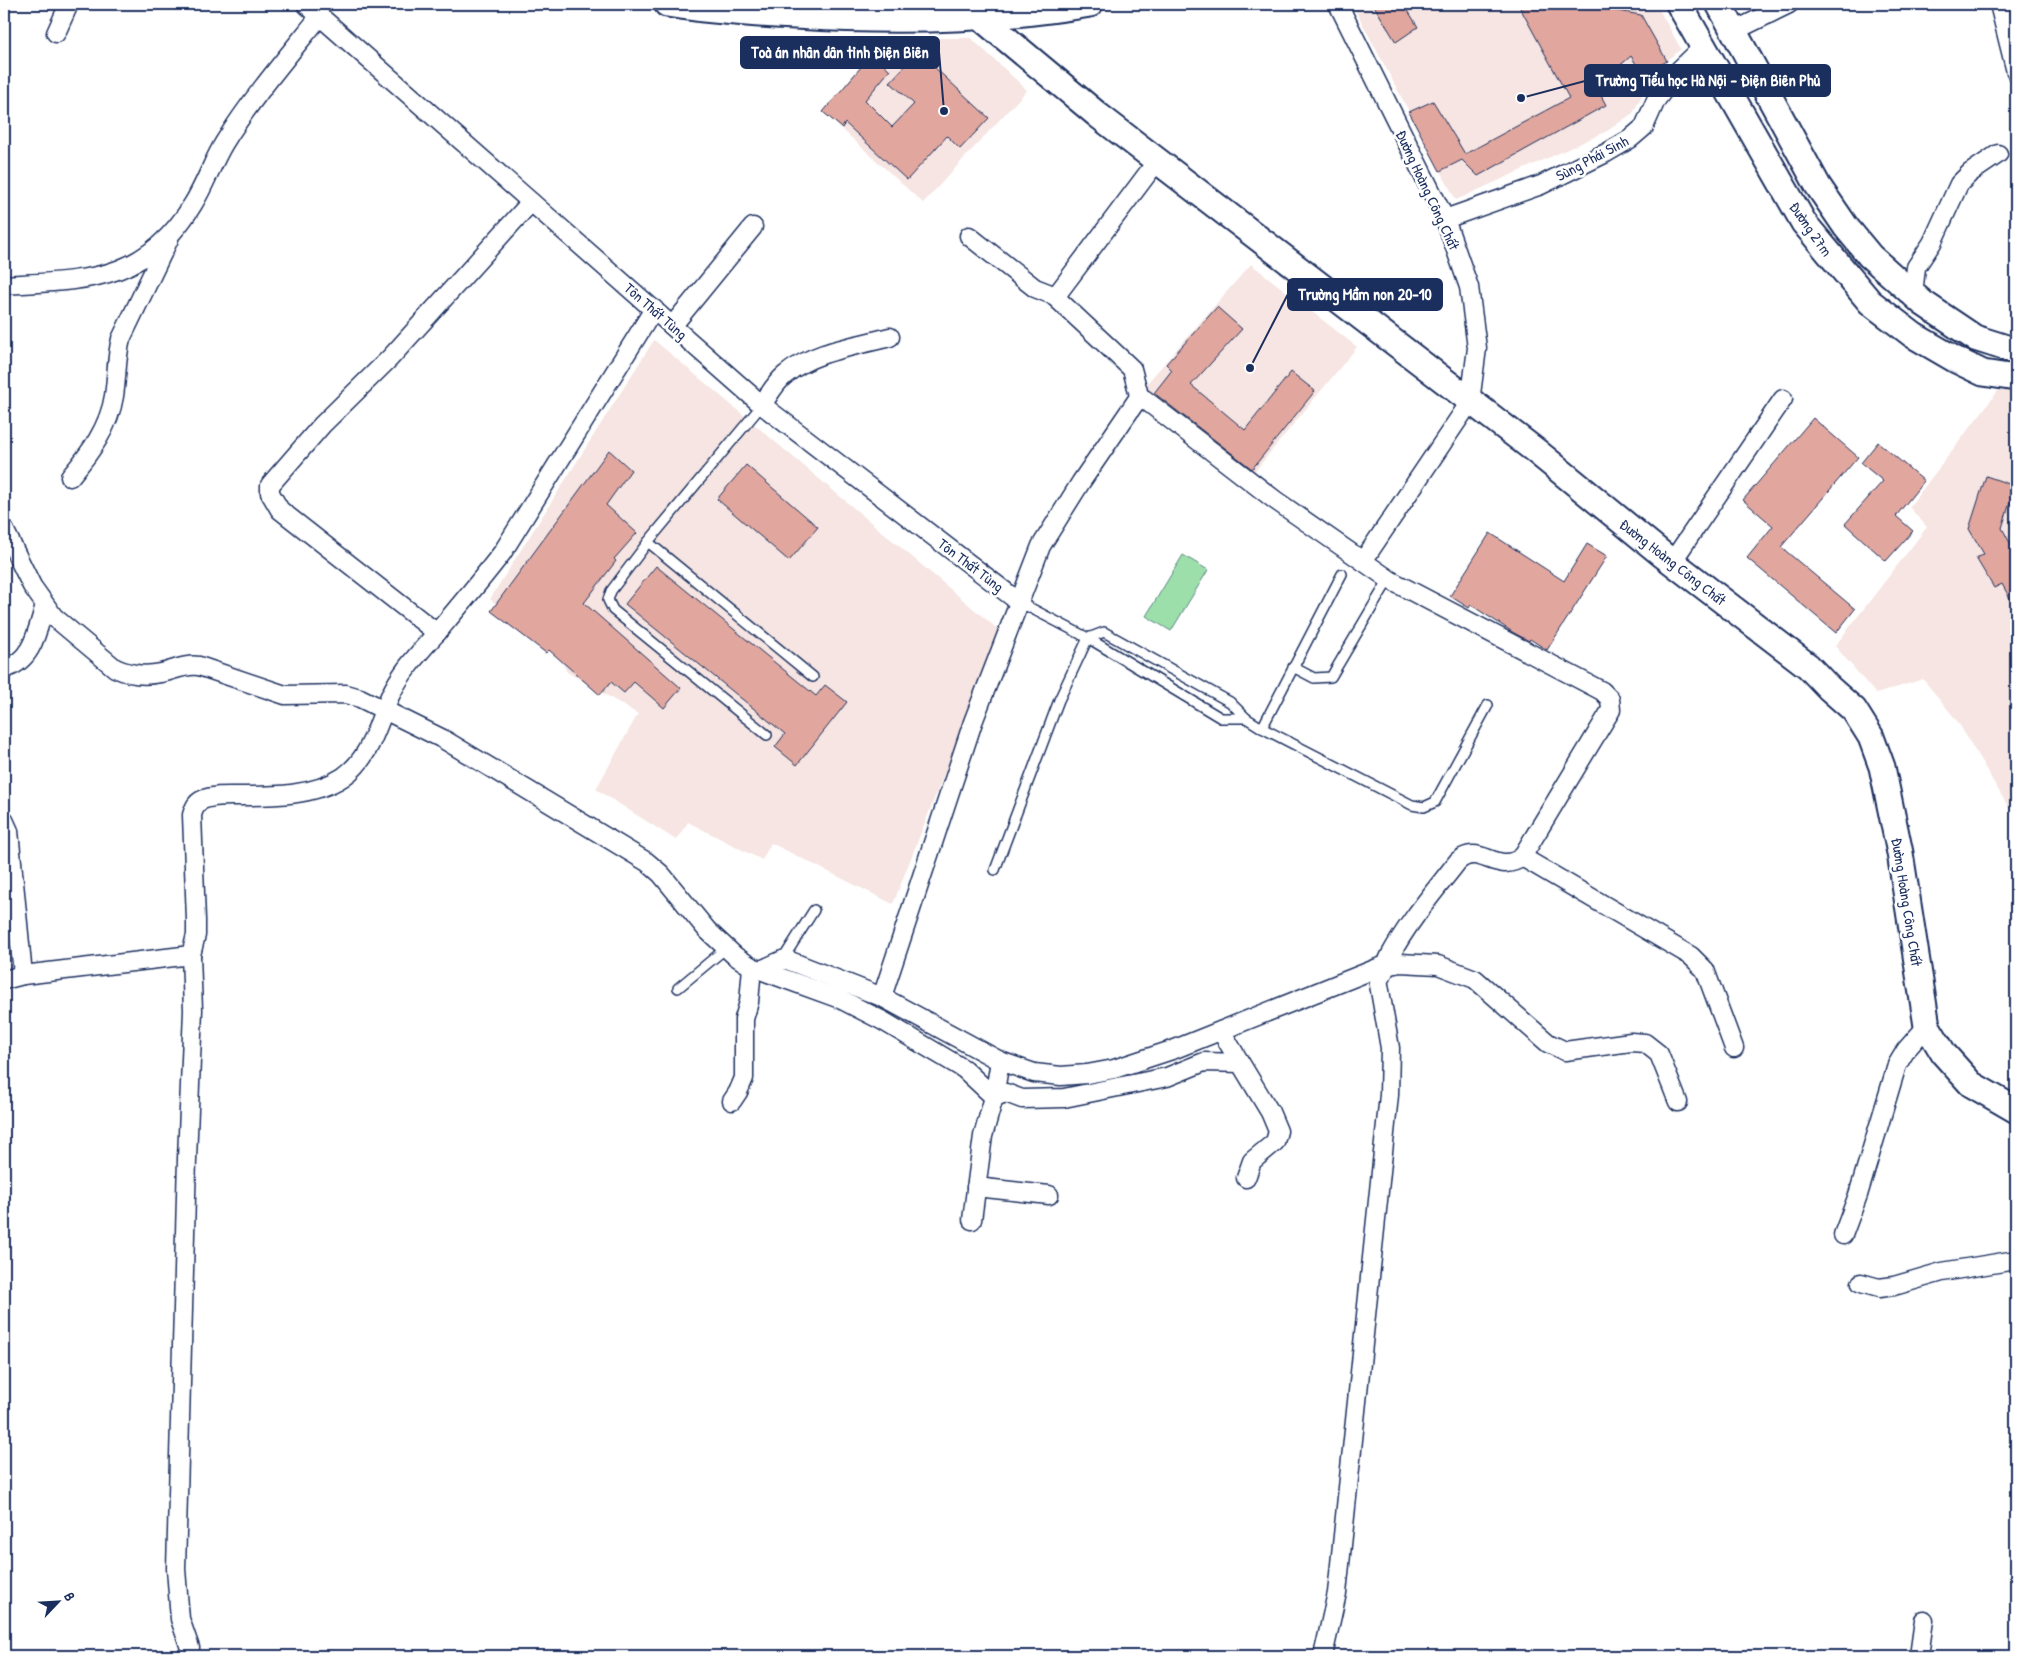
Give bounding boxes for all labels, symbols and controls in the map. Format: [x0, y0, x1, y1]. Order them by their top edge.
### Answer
callout: Toà án nhân dân tỉnh Điện Biên [741, 37, 939, 68]
text: Toà án nhân dân tỉnh Điện Biên [750, 41, 929, 63]
callout: Trường Tiểu học Hà Nội - Điện Biên Phủ [1585, 65, 1830, 96]
text: Trường Tiểu học Hà Nội - Điện Biên Phủ [1595, 69, 1821, 92]
street label: Đường Hoàng Công Chất [1391, 127, 1465, 254]
street label: Sùng Phái Sinh [1552, 130, 1632, 186]
street label: Đường 27m [1785, 198, 1837, 260]
street label: Tôn Thất Tùng [620, 278, 692, 345]
callout: Trường Mầm non 20-10 [1288, 279, 1442, 310]
text: Trường Mầm non 20-10 [1297, 283, 1432, 306]
street label: Đường Hoàng Công Chất [1615, 514, 1731, 611]
street label: Tôn Thất Tùng [934, 533, 1009, 597]
street label: Đường Hoàng Công Chất [1886, 836, 1928, 969]
north arrow [32, 1578, 82, 1628]
text: B [60, 1589, 80, 1604]

